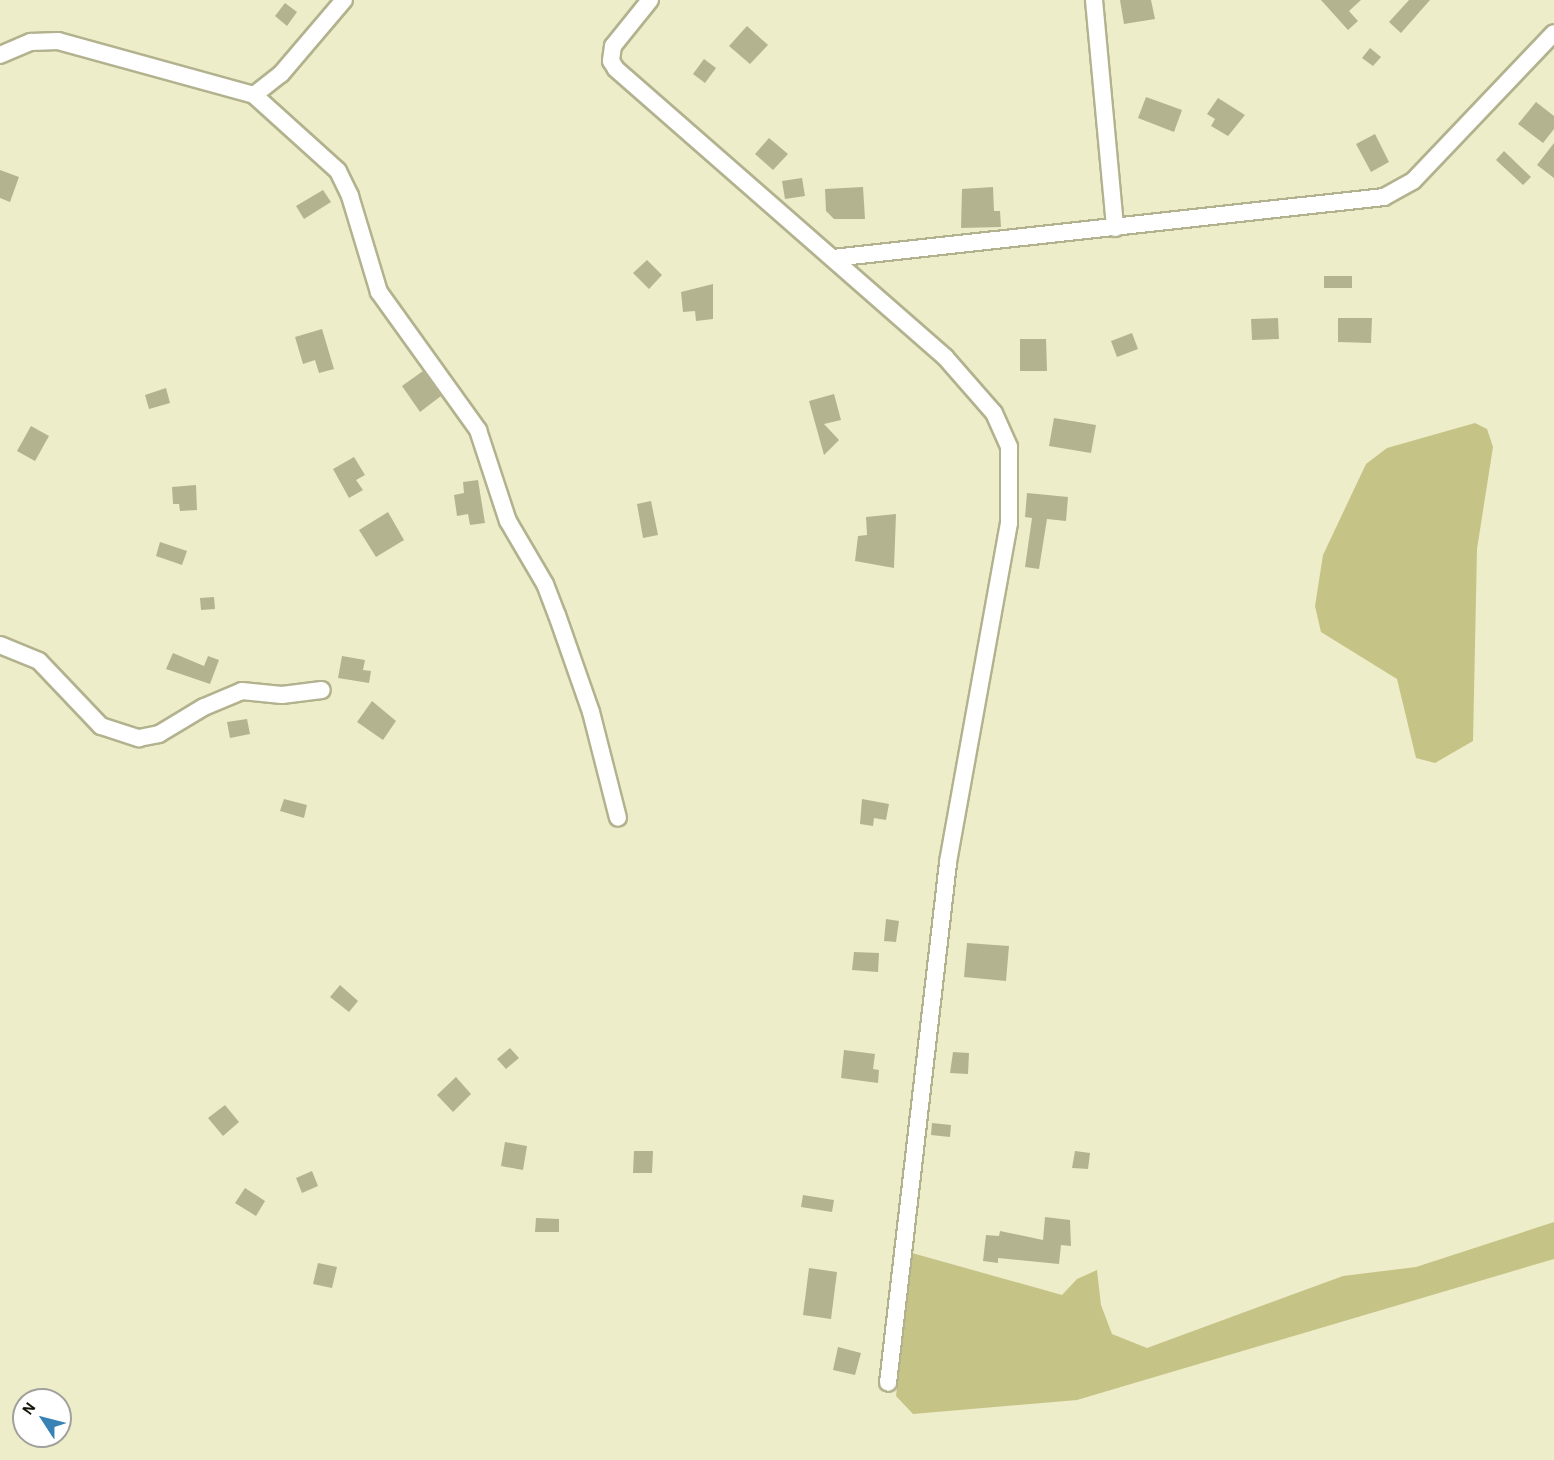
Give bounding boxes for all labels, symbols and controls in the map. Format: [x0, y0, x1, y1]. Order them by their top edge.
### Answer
north arrow [12, 1388, 72, 1448]
text: N [19, 1399, 39, 1418]

